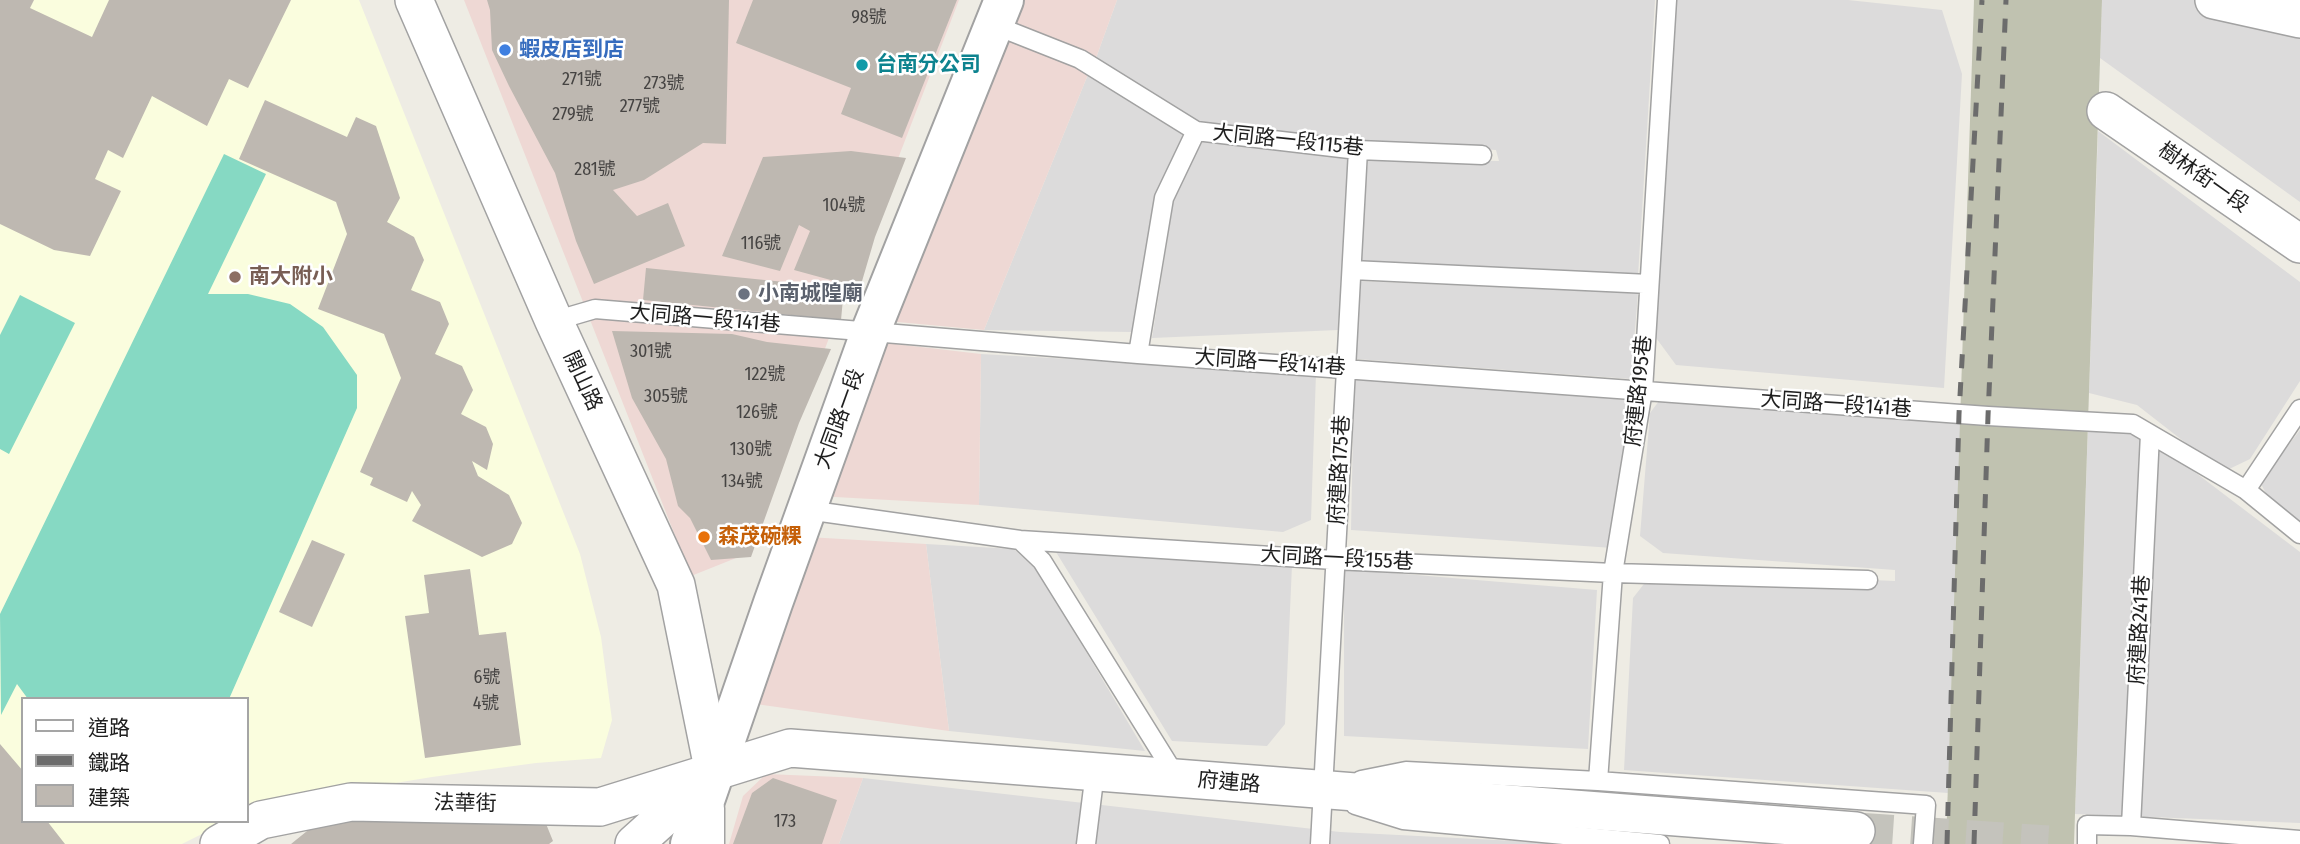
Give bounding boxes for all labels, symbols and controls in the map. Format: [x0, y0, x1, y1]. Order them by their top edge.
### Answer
house number: 98號 [851, 7, 887, 29]
place label: 蝦皮店到店 [519, 37, 624, 63]
marker: 蝦皮店到店 [497, 42, 513, 58]
place label: 台南分公司 [876, 52, 981, 78]
marker: 台南分公司 [854, 57, 870, 73]
house number: 271號 [562, 69, 602, 91]
house number: 273號 [643, 73, 685, 95]
house number: 277號 [620, 96, 660, 118]
house number: 279號 [552, 104, 594, 126]
street label: 大同路一段115巷 [1211, 121, 1365, 161]
street label: 樹林街一段 [2153, 138, 2253, 218]
house number: 281號 [574, 159, 616, 181]
house number: 104號 [822, 195, 866, 217]
house number: 116號 [741, 233, 781, 255]
place label: 南大附小 [249, 264, 333, 290]
marker: 南大附小 [227, 269, 243, 285]
place label: 小南城隍廟 [758, 281, 863, 307]
marker: 小南城隍廟 [736, 286, 752, 302]
street label: 大同路一段141巷 [628, 300, 782, 338]
street label: 府連路195巷 [1621, 334, 1657, 448]
house number: 301號 [630, 341, 672, 363]
street label: 大同路一段141巷 [1194, 345, 1346, 381]
street label: 開山路 [557, 347, 607, 415]
house number: 122號 [745, 364, 785, 386]
street label: 大同路一段 [810, 365, 870, 473]
house number: 305號 [644, 386, 688, 408]
street label: 大同路一段141巷 [1760, 387, 1912, 423]
house number: 126號 [736, 402, 778, 424]
street label: 府連路175巷 [1325, 414, 1355, 526]
house number: 130號 [730, 439, 772, 461]
house number: 134號 [721, 471, 763, 493]
place label: 森茂碗粿 [718, 524, 802, 550]
marker: 森茂碗粿 [696, 529, 712, 545]
street label: 大同路一段155巷 [1260, 542, 1414, 576]
street label: 府連路241巷 [2125, 574, 2155, 686]
house number: 6號 [474, 667, 500, 689]
house number: 4號 [473, 693, 499, 715]
legend [21, 697, 248, 823]
text: 道路 [88, 715, 130, 741]
text: 鐵路 [88, 750, 130, 776]
street label: 府連路 [1197, 768, 1261, 798]
text: 建築 [88, 785, 130, 811]
street label: 法華街 [433, 791, 497, 817]
house number: 173 [774, 811, 796, 833]

